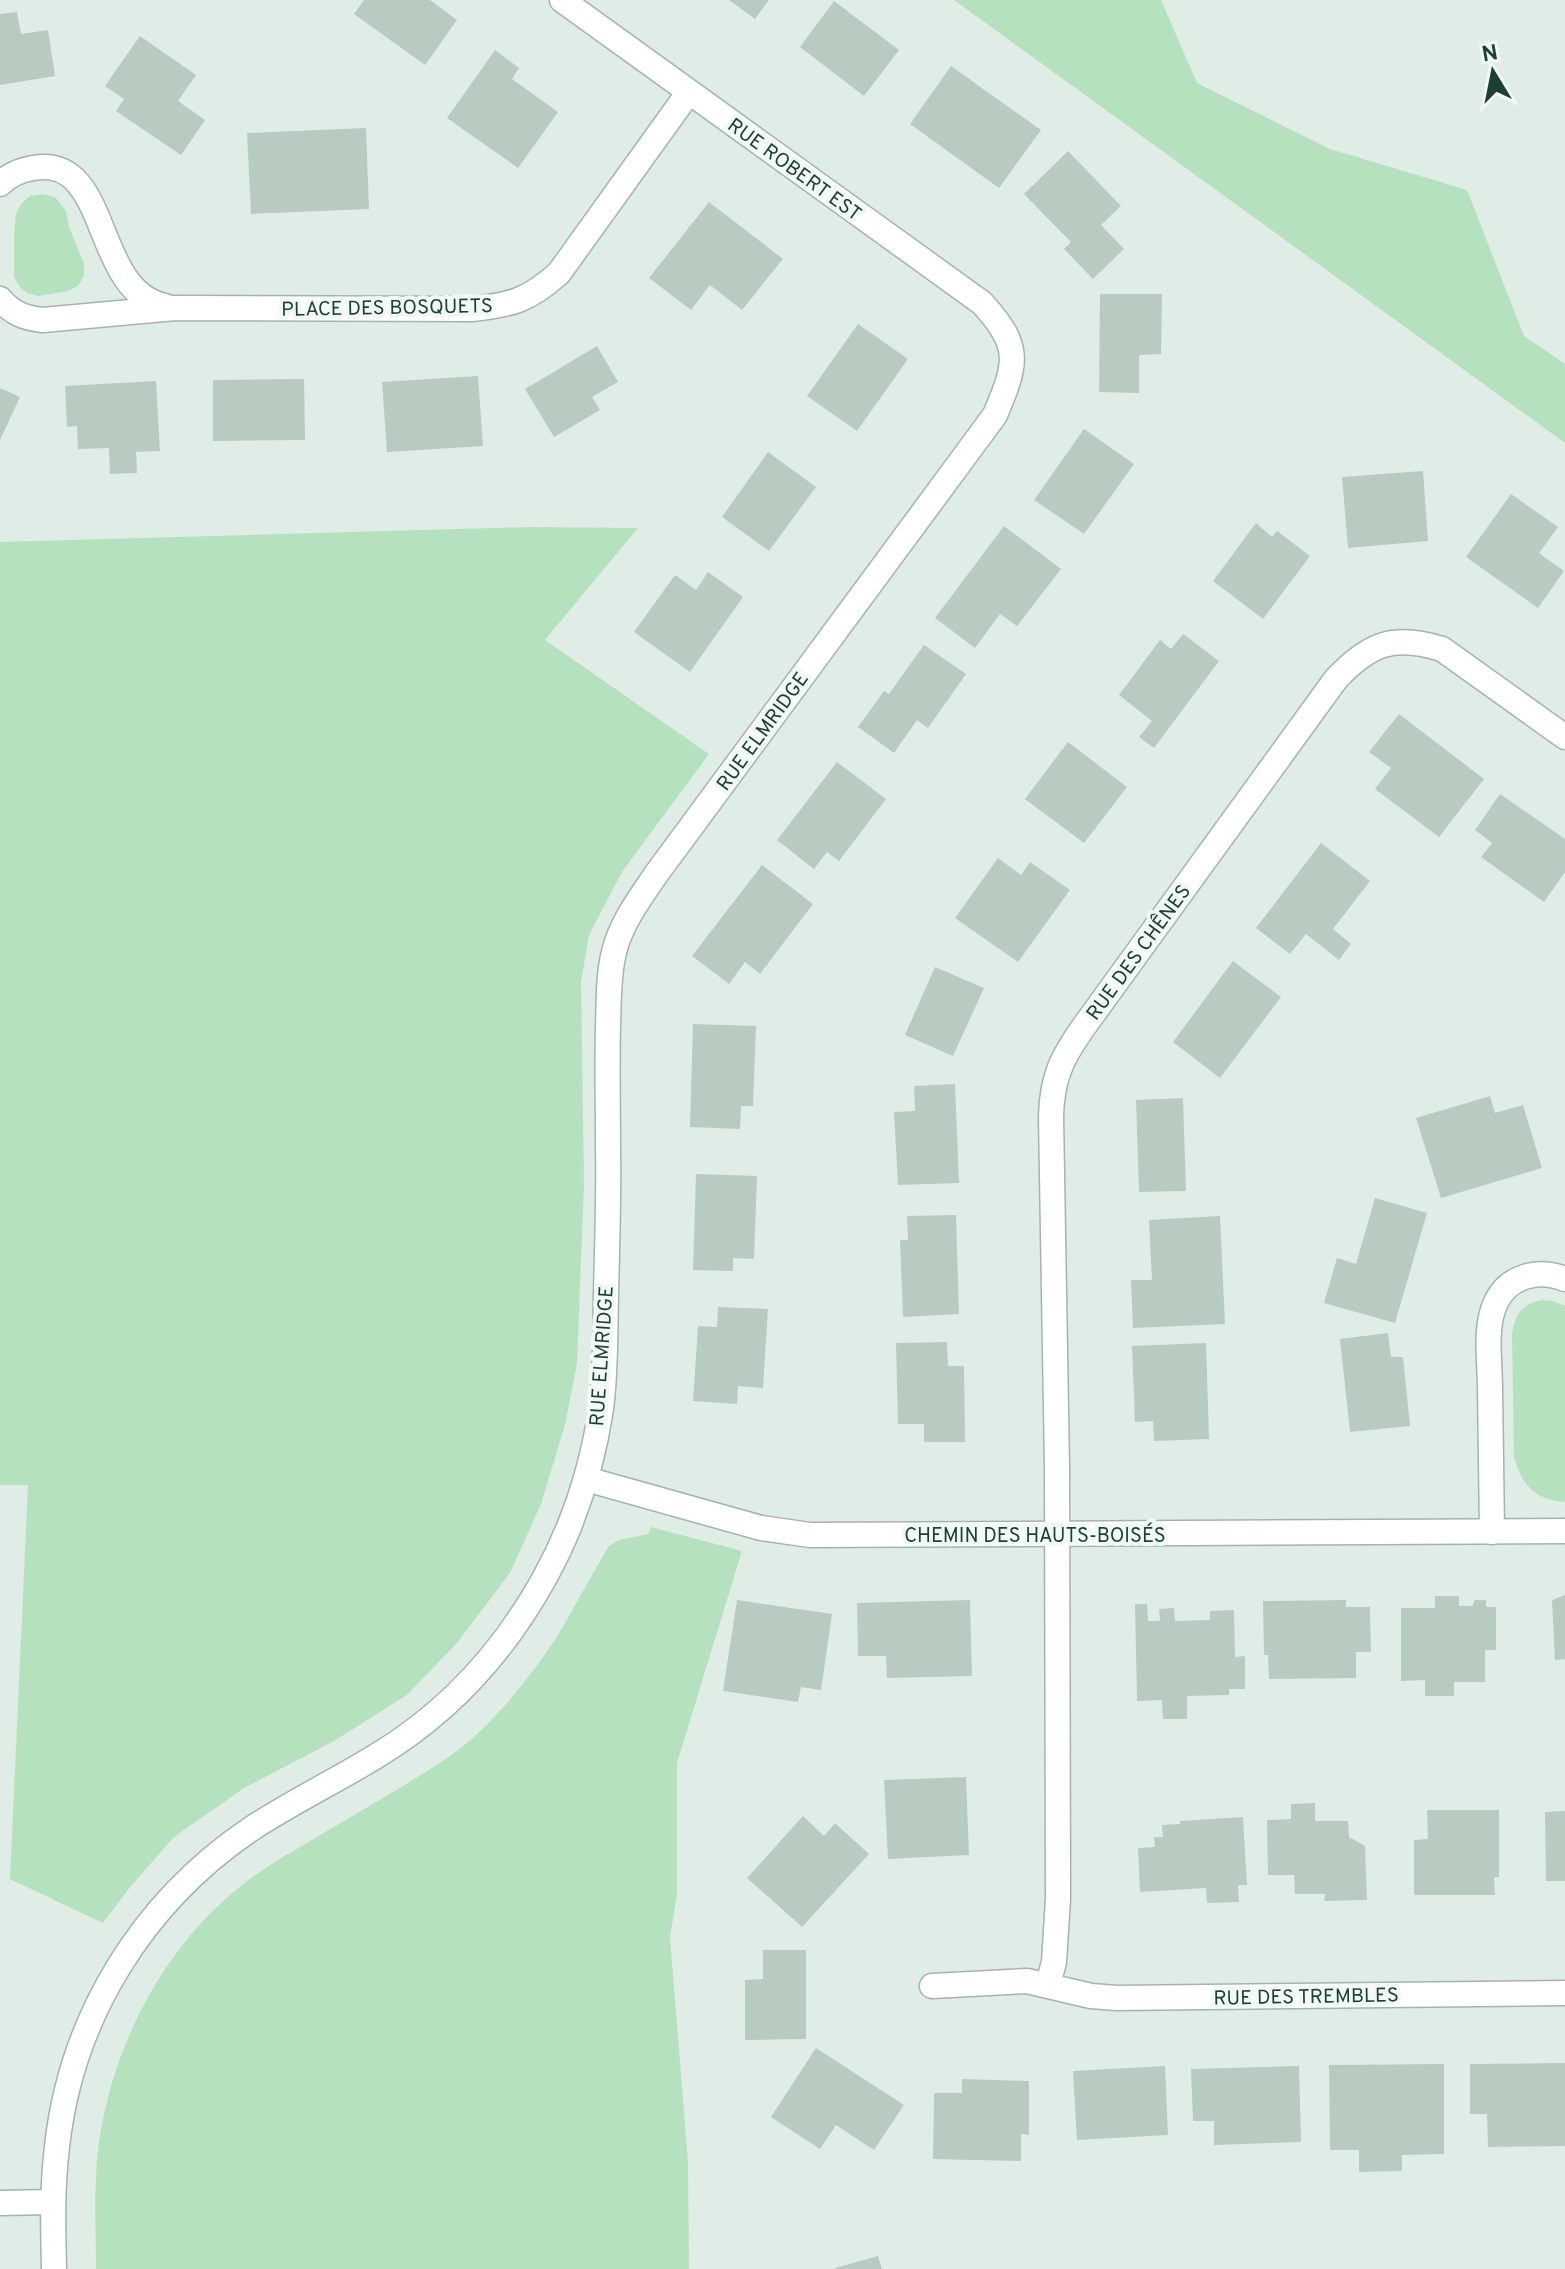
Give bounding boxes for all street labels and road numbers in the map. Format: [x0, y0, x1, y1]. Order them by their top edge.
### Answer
street label: RUE ROBERT EST [722, 113, 866, 228]
street label: PLACE DES BOSQUETS [281, 294, 493, 324]
street label: RUE ELMRIDGE [712, 668, 816, 797]
street label: RUE DES CHÊNES [1080, 879, 1198, 1026]
street label: RUE ELMRIDGE [585, 1285, 621, 1427]
street label: CHEMIN DES HAUTS-BOISÉS [904, 1522, 1166, 1550]
street label: RUE DES TREMBLES [1213, 1983, 1399, 2013]

